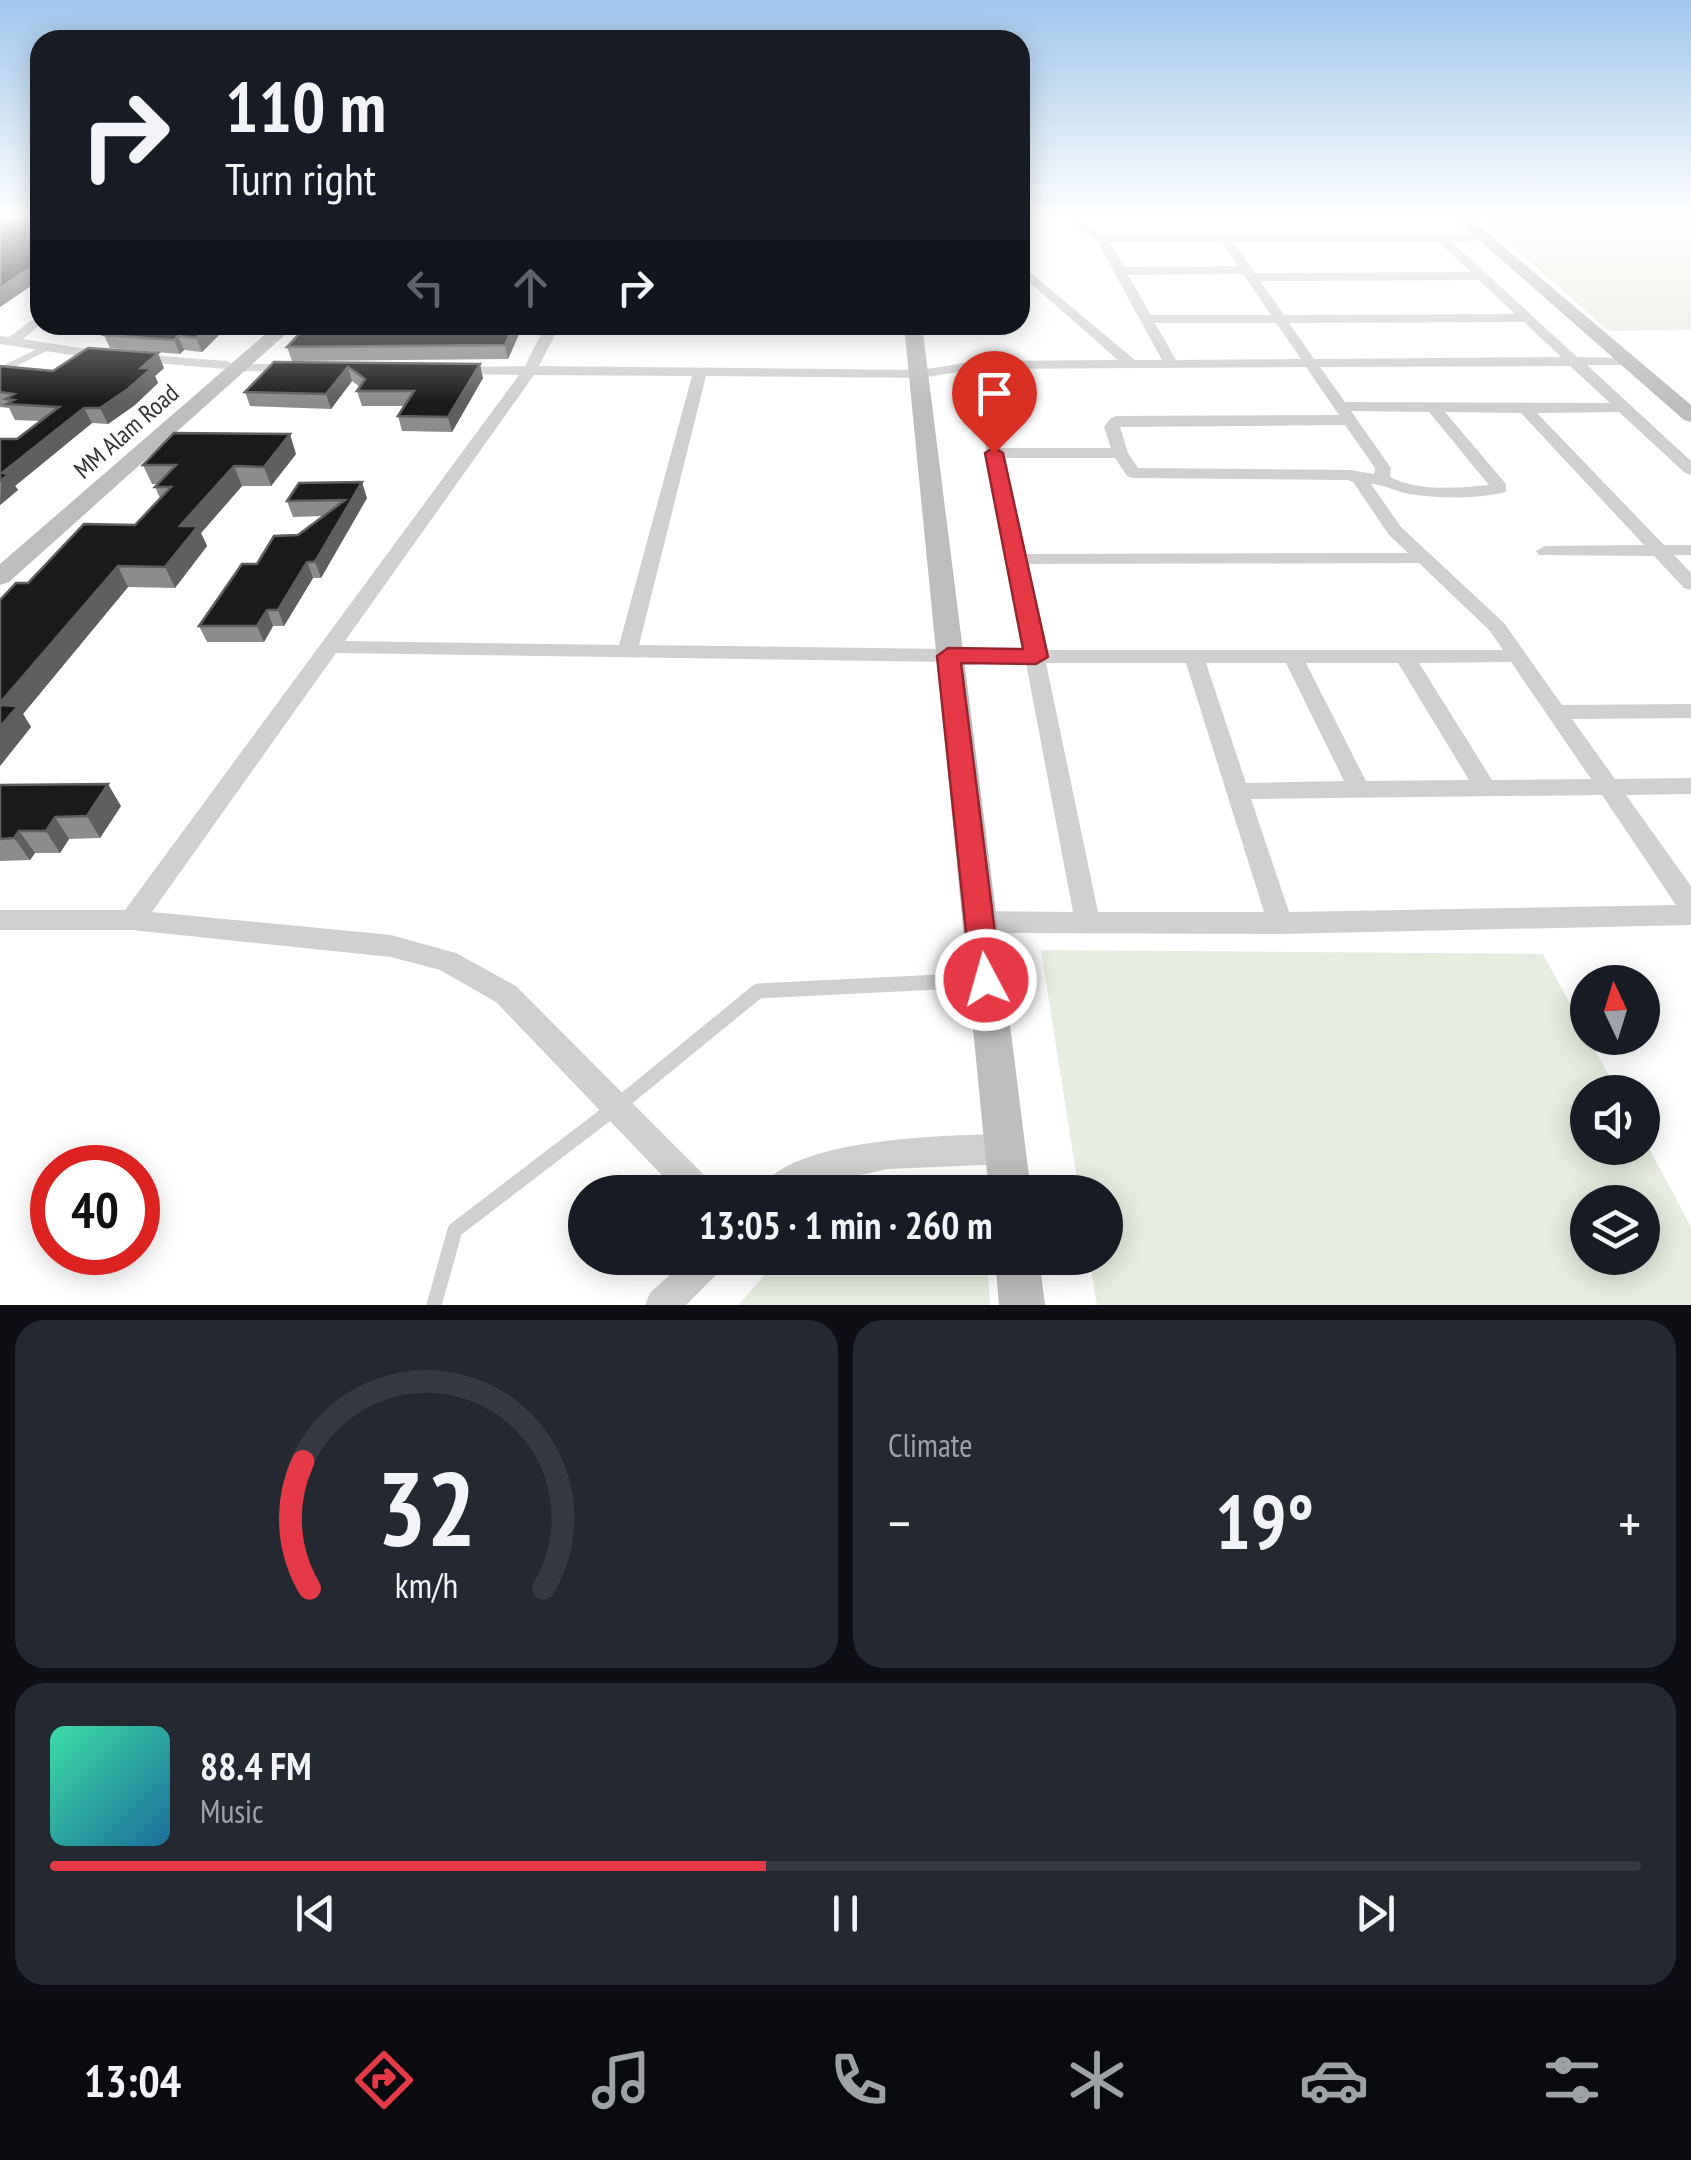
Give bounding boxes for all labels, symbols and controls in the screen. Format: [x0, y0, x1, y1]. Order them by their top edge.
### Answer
text: 110 m [225, 61, 386, 151]
icon: right [60, 70, 190, 200]
text: Turn right [225, 149, 376, 207]
icon: left [398, 260, 453, 315]
icon: ahead [503, 260, 558, 315]
icon: right [608, 260, 663, 315]
pin [952, 351, 1037, 454]
icon: arrive [967, 366, 1022, 421]
street label: MM Alam Road [67, 377, 185, 485]
position arrow [934, 928, 1038, 1032]
north arrow [1570, 965, 1660, 1055]
map controls [1570, 965, 1660, 1275]
button: sound [1570, 1075, 1660, 1165]
speed limit sign: 40 [30, 1145, 160, 1275]
button: layers [1570, 1185, 1660, 1275]
text: 13:05 · 1 min · 260 m [699, 1200, 992, 1249]
text: Climate [888, 1424, 972, 1466]
text: 32 [377, 1440, 476, 1575]
text: 19° [1215, 1473, 1314, 1570]
text: − [888, 1487, 911, 1558]
text: + [1618, 1487, 1641, 1558]
text: km/h [395, 1562, 458, 1608]
text: 88.4 FM [200, 1741, 312, 1790]
text: Music [200, 1790, 263, 1832]
icon: previous [288, 1886, 343, 1941]
icon: pause [818, 1886, 873, 1941]
icon: next [1348, 1886, 1403, 1941]
icon: directions [349, 2045, 419, 2115]
icon: music [586, 2045, 656, 2115]
icon: phone [824, 2045, 894, 2115]
icon: climate [1062, 2045, 1132, 2115]
icon: car [1299, 2045, 1369, 2115]
icon: filters [1537, 2045, 1607, 2115]
text: 13:04 [84, 2051, 181, 2109]

